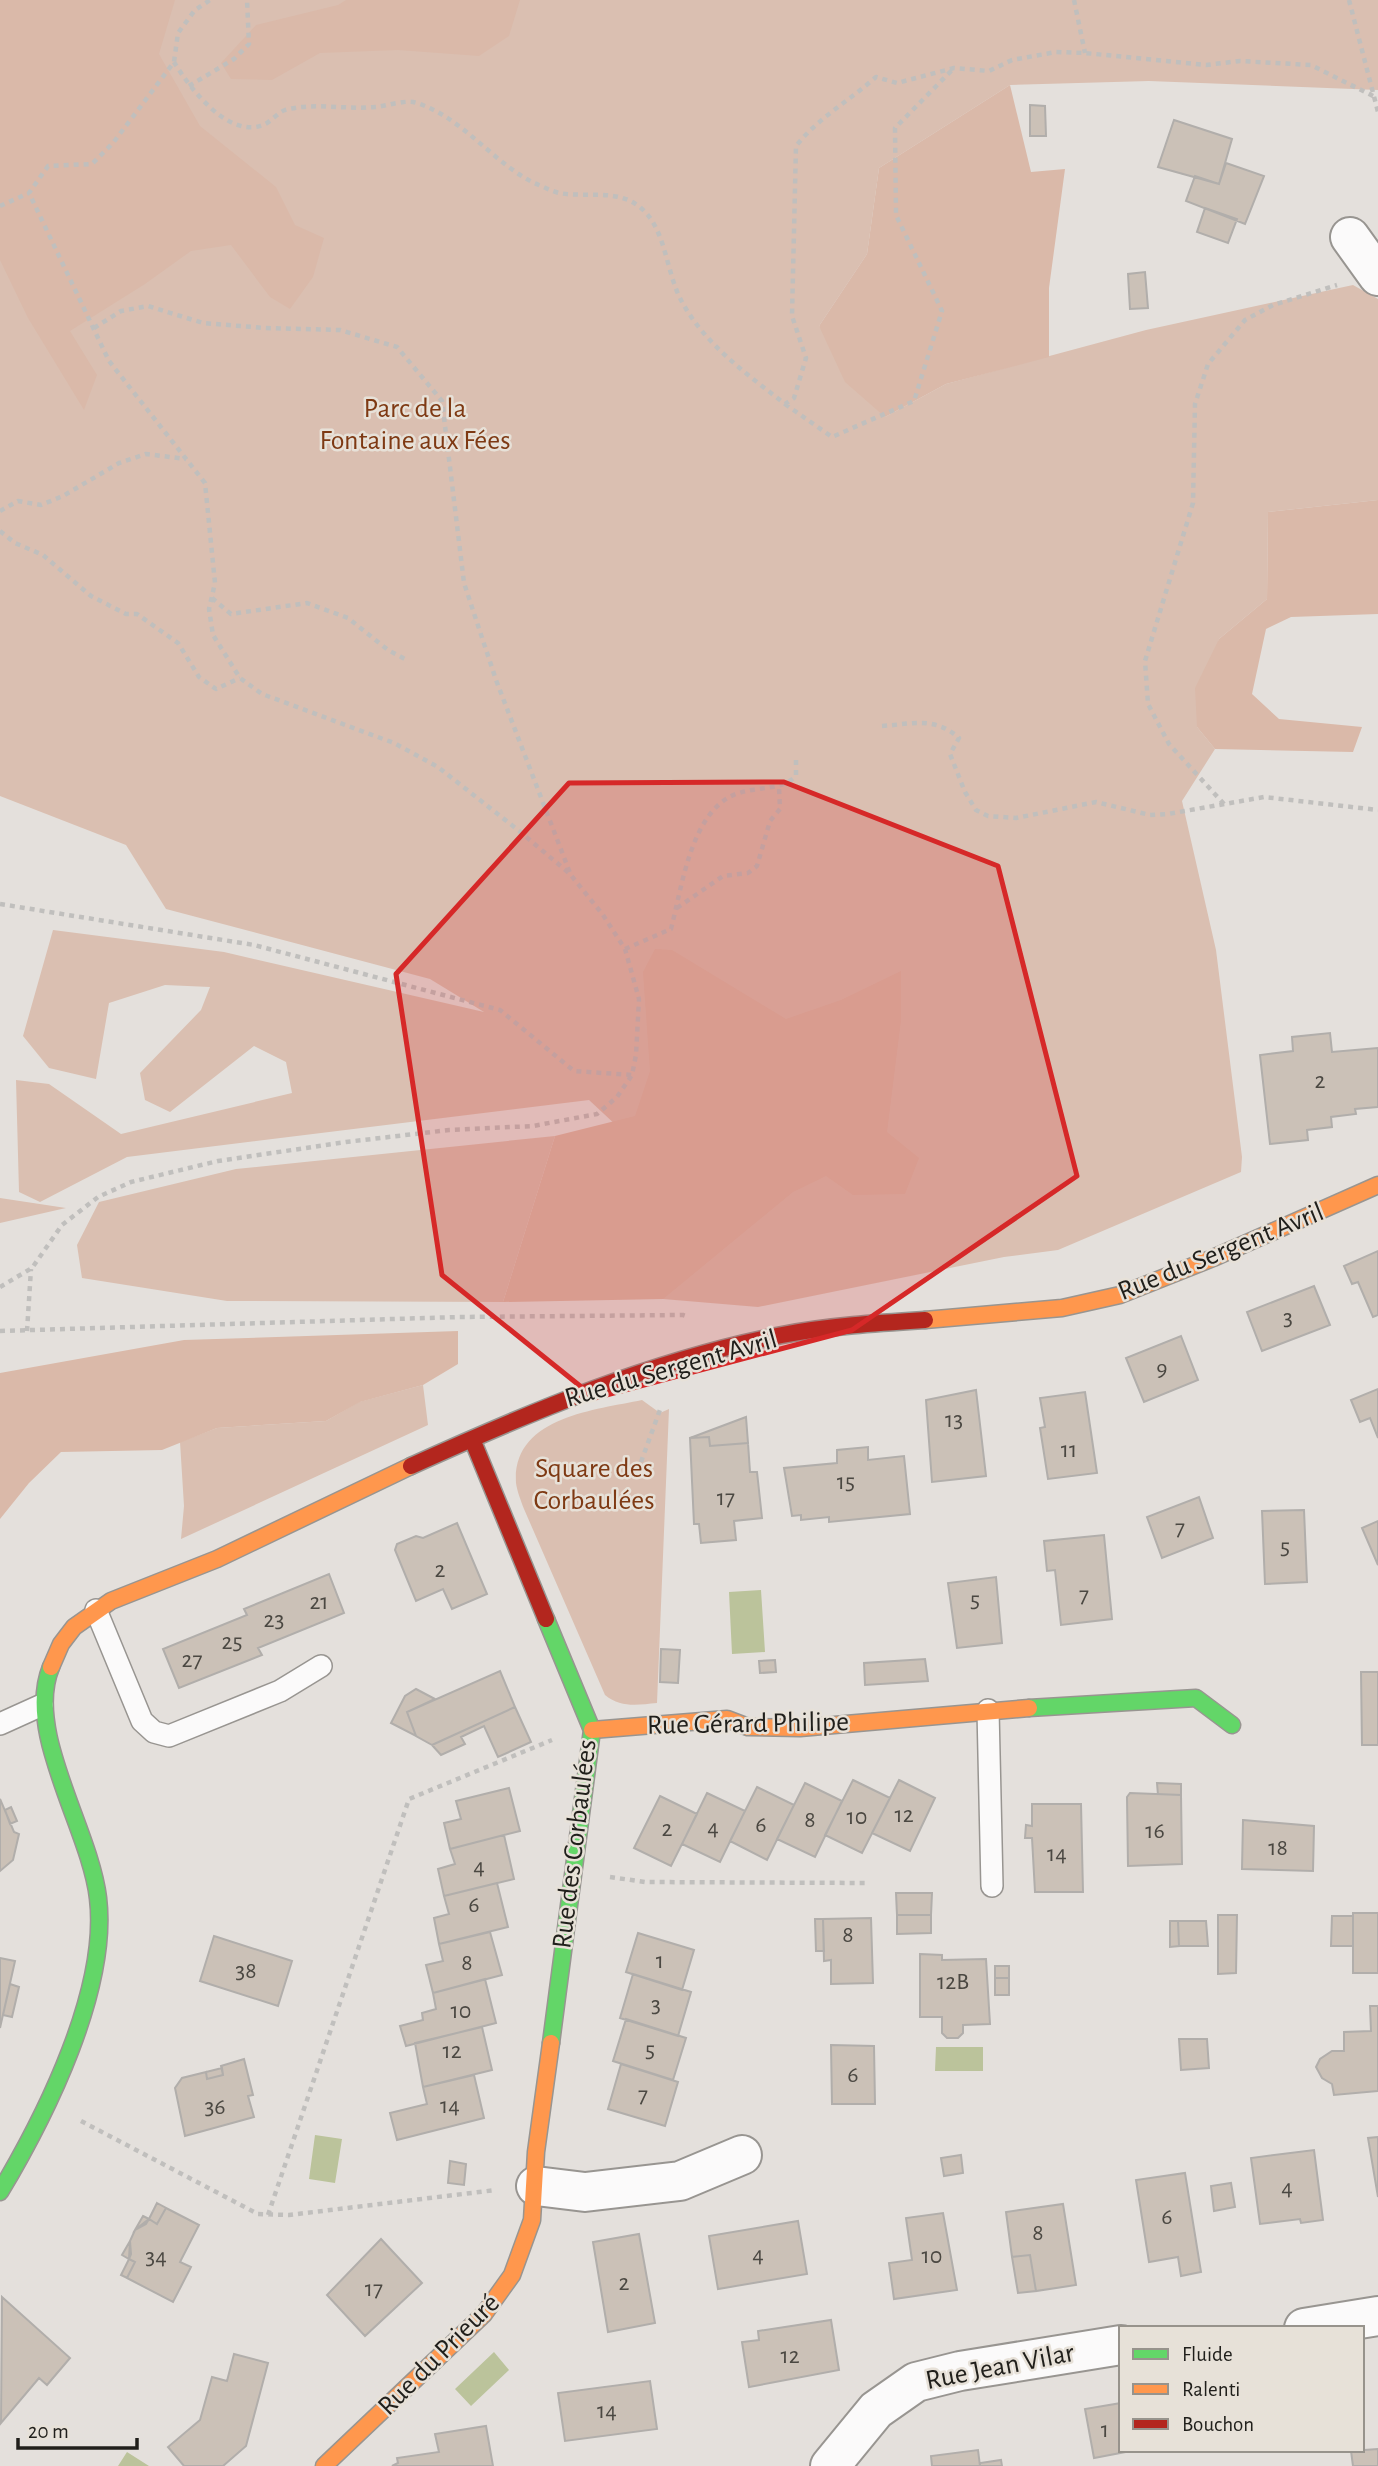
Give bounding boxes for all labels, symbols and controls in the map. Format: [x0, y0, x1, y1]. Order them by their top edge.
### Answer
park label: Parc de la Fontaine aux Fées [319, 395, 511, 455]
house number: 2 [1315, 1069, 1326, 1093]
street label: Rue du Sergent Avril [1114, 1198, 1328, 1306]
house number: 3 [1283, 1306, 1293, 1330]
street label: Rue du Sergent Avril [562, 1325, 780, 1413]
house number: 9 [1156, 1357, 1168, 1381]
house number: 13 [945, 1408, 963, 1432]
house number: 11 [1061, 1438, 1077, 1462]
park label: Square des Corbaulées [533, 1455, 655, 1515]
house number: 15 [837, 1470, 855, 1494]
house number: 17 [717, 1486, 735, 1510]
house number: 7 [1175, 1516, 1185, 1540]
house number: 5 [1280, 1535, 1290, 1559]
house number: 2 [435, 1558, 446, 1582]
house number: 7 [1079, 1583, 1089, 1607]
house number: 5 [970, 1588, 980, 1612]
house number: 21 [309, 1590, 329, 1614]
house number: 23 [264, 1608, 284, 1632]
house number: 25 [222, 1630, 242, 1654]
house number: 27 [182, 1648, 202, 1672]
street label: Rue Gérard Philipe [647, 1708, 849, 1740]
street label: Rue des Corbaulées [548, 1738, 602, 1950]
house number: 12 [894, 1803, 914, 1827]
house number: 10 [847, 1805, 867, 1829]
house number: 8 [804, 1808, 816, 1832]
house number: 6 [755, 1813, 767, 1837]
house number: 4 [707, 1816, 719, 1840]
house number: 2 [662, 1817, 673, 1841]
house number: 16 [1145, 1819, 1165, 1843]
house number: 18 [1268, 1836, 1288, 1860]
house number: 14 [1047, 1842, 1067, 1866]
house number: 4 [473, 1855, 485, 1879]
house number: 6 [468, 1893, 480, 1917]
house number: 8 [842, 1923, 854, 1947]
house number: 1 [656, 1949, 664, 1973]
house number: 8 [461, 1951, 473, 1975]
house number: 38 [235, 1959, 257, 1983]
house number: 12B [937, 1970, 969, 1994]
house number: 3 [651, 1993, 661, 2017]
house number: 10 [451, 1999, 471, 2023]
house number: 5 [645, 2038, 655, 2062]
house number: 12 [442, 2039, 462, 2063]
house number: 6 [847, 2063, 859, 2087]
house number: 7 [638, 2083, 648, 2107]
house number: 14 [440, 2094, 460, 2118]
house number: 36 [204, 2095, 226, 2119]
house number: 4 [1281, 2176, 1293, 2200]
house number: 6 [1161, 2205, 1173, 2229]
house number: 8 [1032, 2221, 1044, 2245]
house number: 4 [752, 2243, 764, 2267]
house number: 10 [922, 2244, 942, 2268]
house number: 34 [145, 2245, 167, 2269]
house number: 2 [619, 2271, 630, 2295]
house number: 17 [365, 2277, 383, 2301]
street label: Rue du Prieuré [373, 2289, 505, 2421]
legend [1119, 2326, 1364, 2452]
street label: Rue Jean Vilar [923, 2339, 1077, 2395]
house number: 12 [780, 2344, 800, 2368]
text: Fluide [1182, 2344, 1233, 2365]
text: Ralenti [1182, 2379, 1240, 2400]
house number: 14 [597, 2399, 617, 2423]
scale bar [18, 2406, 136, 2450]
text: Bouchon [1182, 2414, 1254, 2435]
house number: 1 [1101, 2418, 1109, 2442]
text: 20 m [28, 2421, 69, 2442]

